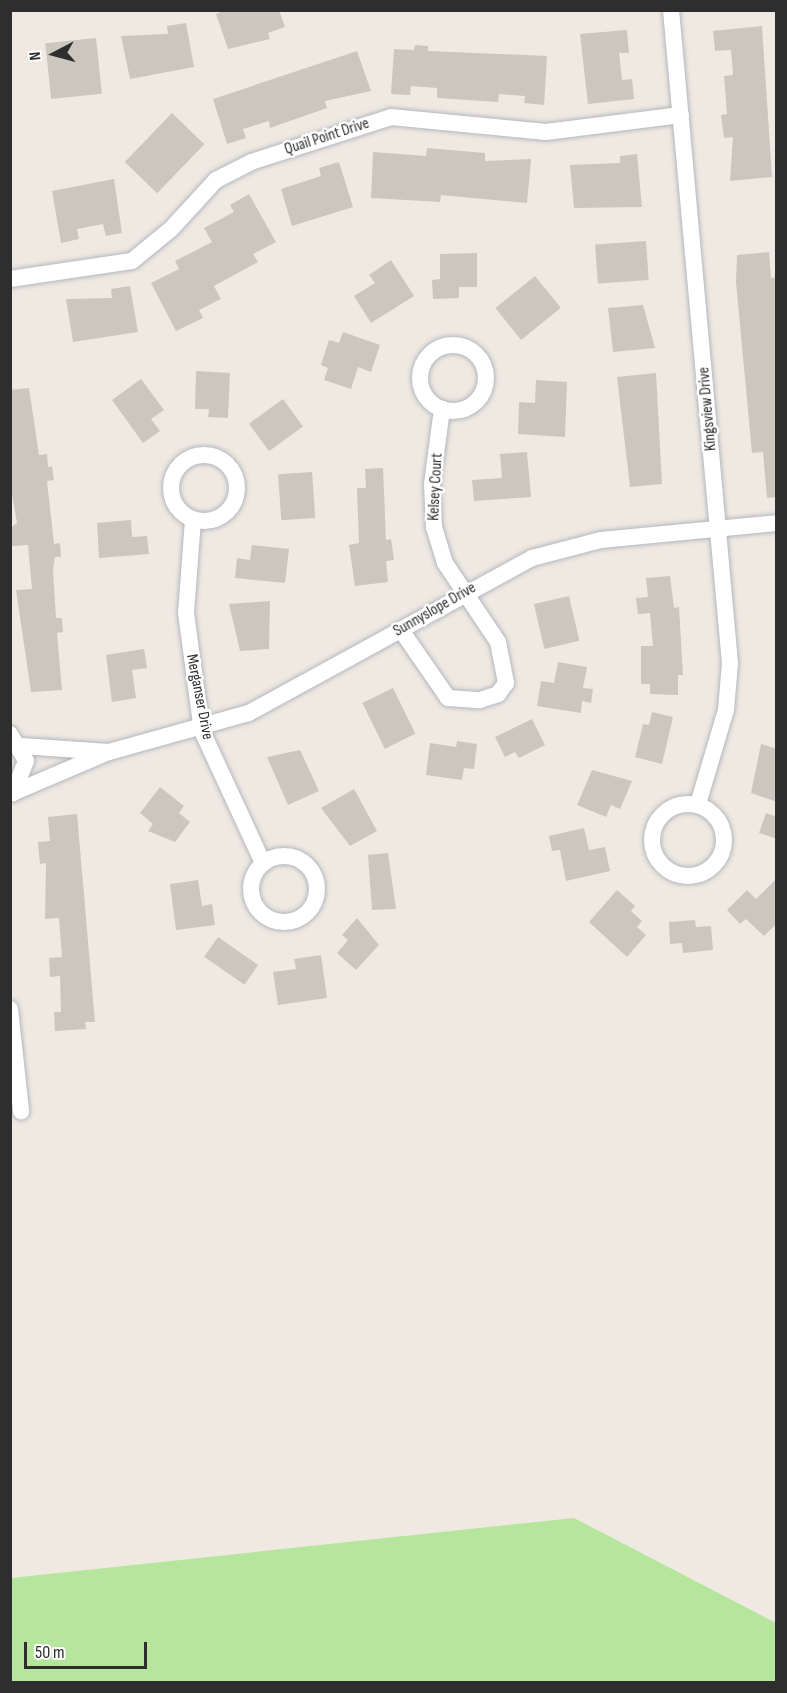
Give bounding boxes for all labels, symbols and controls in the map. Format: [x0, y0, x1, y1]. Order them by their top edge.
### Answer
north arrow [24, 24, 84, 84]
text: N [26, 51, 45, 61]
street label: Quail Point Drive [282, 114, 372, 160]
street label: Kingsview Drive [695, 366, 721, 452]
street label: Kelsey Court [425, 453, 447, 521]
street label: Sunnyslope Drive [390, 579, 480, 641]
street label: Merganser Drive [181, 653, 217, 741]
scale bar [27, 1630, 150, 1668]
text: 50 m [35, 1642, 65, 1663]

